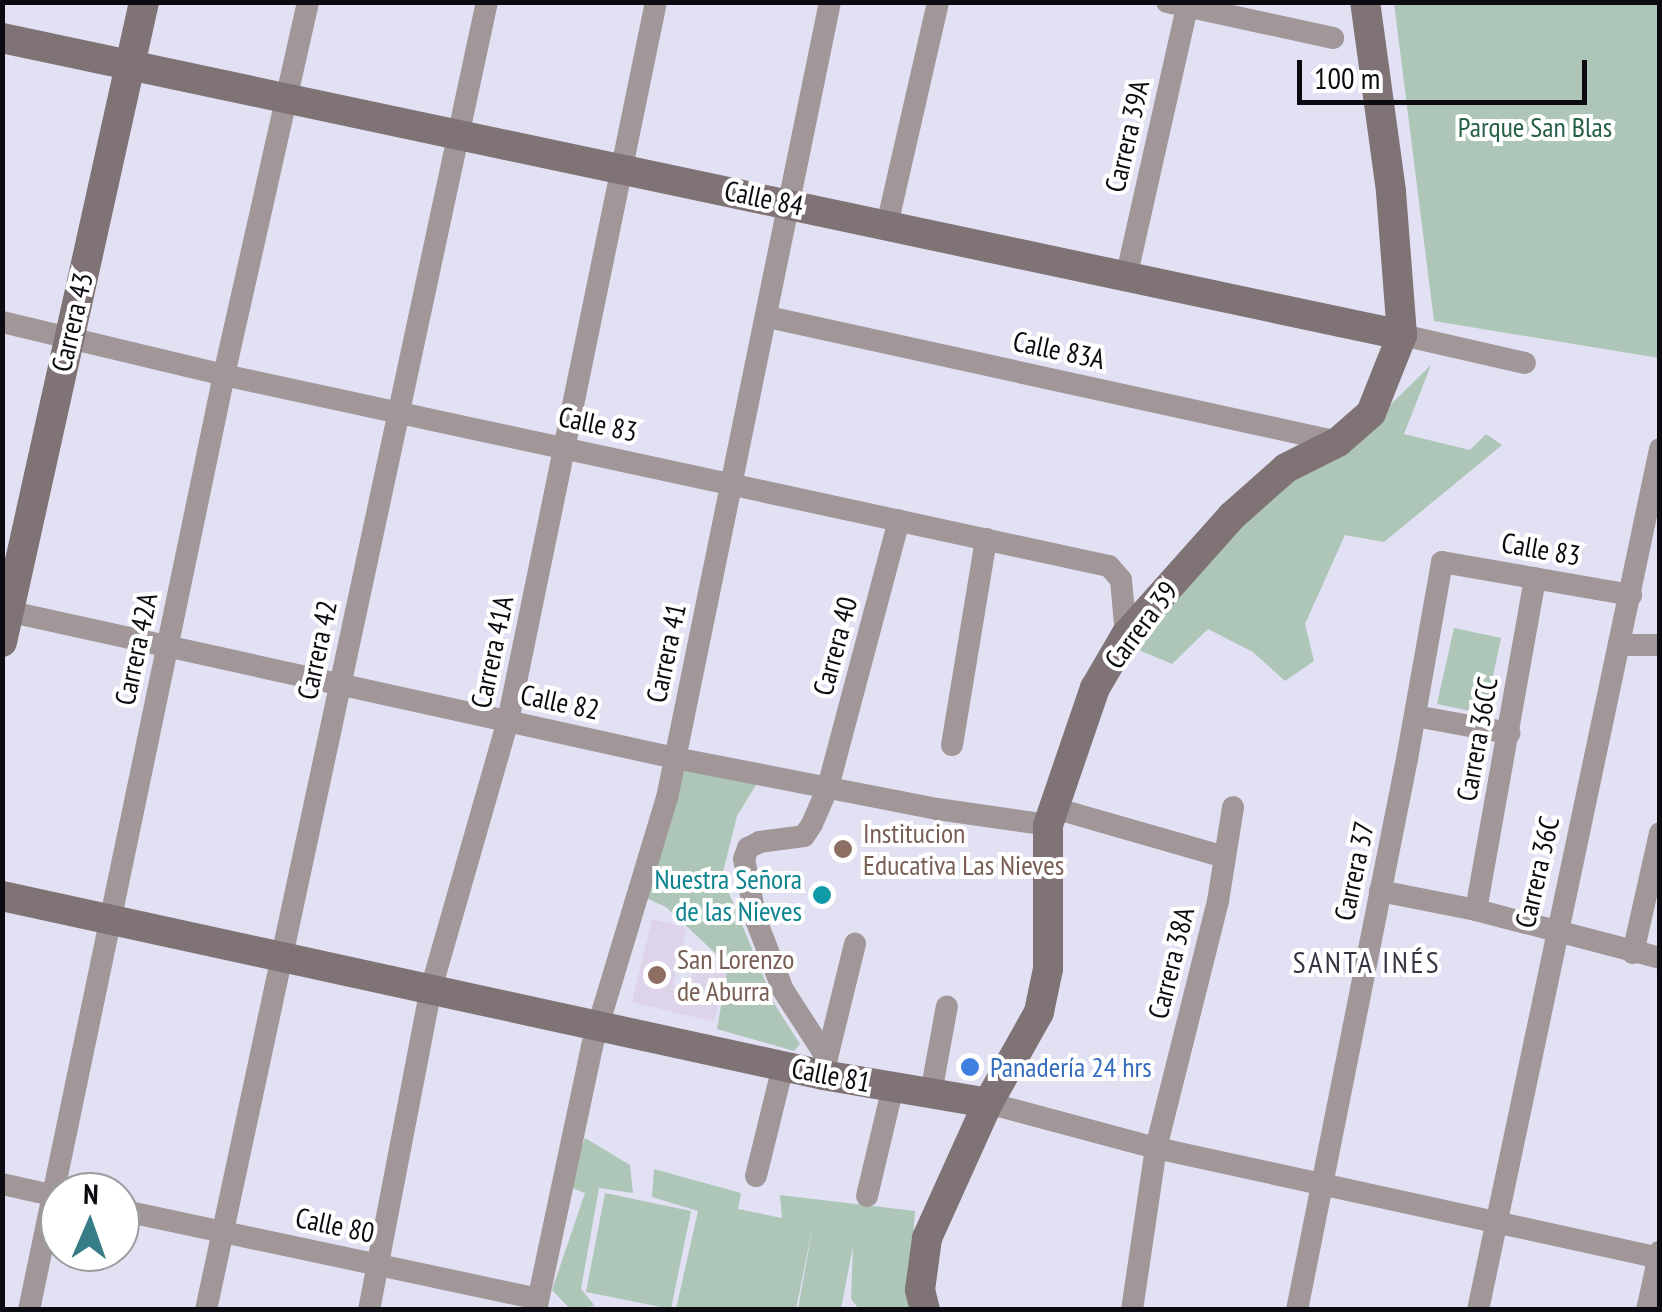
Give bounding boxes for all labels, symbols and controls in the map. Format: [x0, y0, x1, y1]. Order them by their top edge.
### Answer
scale bar [1302, 40, 1592, 102]
text: 100 m [1314, 58, 1380, 97]
street label: Carrera 39A [1098, 77, 1156, 195]
park label: Parque San Blas [1458, 110, 1612, 144]
street label: Calle 84 [722, 173, 806, 223]
street label: Carrera 43 [44, 269, 100, 375]
street label: Calle 83A [1010, 324, 1108, 376]
street label: Calle 83 [556, 399, 640, 449]
street label: Calle 83 [1499, 526, 1583, 572]
street label: Carrera 39 [1097, 575, 1185, 675]
street label: Carrera 42A [108, 590, 164, 708]
street label: Carrera 41A [464, 593, 520, 711]
street label: Carrera 40 [806, 593, 864, 699]
street label: Carrera 42 [290, 597, 344, 703]
street label: Carrera 41 [639, 600, 693, 706]
street label: Carrera 36CC [1450, 674, 1504, 804]
street label: Calle 82 [518, 677, 602, 727]
street label: Carrera 36C [1508, 813, 1566, 931]
place label: Institucion Educativa Las Nieves [863, 816, 1064, 882]
street label: Carrera 37 [1327, 818, 1381, 924]
marker: Institucion Educativa Las Nieves [832, 838, 854, 860]
place label: Nuestra Señora de las Nieves [654, 862, 802, 928]
marker: Nuestra Señora de las Nieves [811, 884, 833, 906]
street label: Carrera 38A [1141, 904, 1201, 1022]
place label: San Lorenzo de Aburra [677, 942, 794, 1008]
district label: SANTA INÉS [1292, 944, 1442, 980]
marker: San Lorenzo de Aburra [646, 964, 668, 986]
place label: Panadería 24 hrs [990, 1050, 1152, 1084]
street label: Calle 81 [789, 1051, 873, 1099]
marker: Panadería 24 hrs [959, 1056, 981, 1078]
north arrow [40, 1172, 140, 1272]
text: N [83, 1175, 99, 1212]
street label: Calle 80 [293, 1200, 377, 1250]

